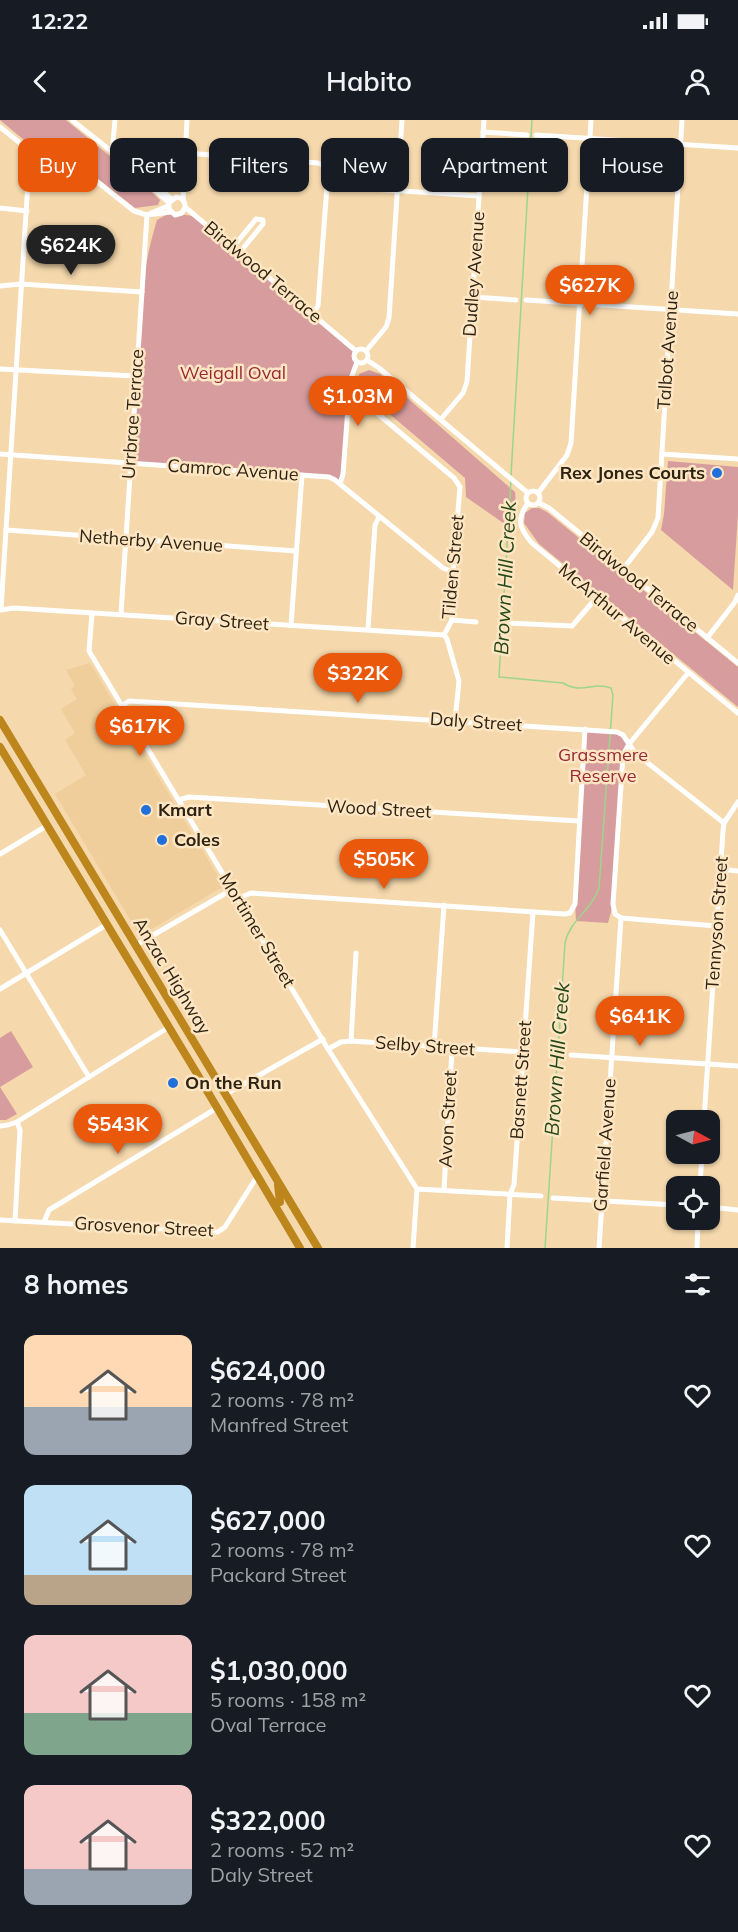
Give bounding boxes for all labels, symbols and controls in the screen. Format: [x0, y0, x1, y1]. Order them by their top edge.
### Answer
text: 12:22 [30, 7, 88, 35]
text: Habito [326, 64, 412, 98]
icon: back [24, 65, 57, 98]
icon: person [681, 65, 714, 98]
chip: Buy [18, 138, 98, 192]
chip: Rent [110, 138, 197, 192]
chip: Filters [209, 138, 309, 192]
chip: New [321, 138, 409, 192]
chip: Apartment [421, 138, 568, 192]
chip: House [580, 138, 684, 192]
street label: Dudley Avenue [458, 211, 489, 337]
street label: Birdwood Terrace [200, 216, 327, 328]
pin: $624K [29, 225, 113, 276]
text: $624K [40, 232, 102, 257]
pin: $627K [548, 265, 632, 316]
text: $627K [559, 272, 621, 297]
street label: Talbot Avenue [652, 290, 683, 410]
street label: Urrbrae Terrace [116, 348, 149, 480]
park label: Weigall Oval [180, 361, 286, 384]
pin: $1.03M [309, 376, 407, 427]
text: $1.03M [323, 383, 393, 408]
street label: Camroc Avenue [167, 453, 299, 486]
place label: Rex Jones Courts [560, 461, 705, 484]
marker: Rex Jones Courts [710, 466, 724, 480]
water label: Brown Hill Creek [488, 500, 521, 656]
street label: Tilden Street [436, 514, 469, 620]
street label: Netherby Avenue [78, 524, 224, 557]
street label: Birdwood Terrace [575, 526, 704, 637]
street label: McArthur Avenue [554, 558, 681, 669]
street label: Gray Street [174, 606, 270, 635]
pin: $322K [316, 653, 400, 704]
text: $322K [327, 660, 389, 685]
pin: $617K [98, 706, 182, 757]
street label: Daly Street [429, 707, 523, 736]
text: $617K [109, 713, 171, 738]
park label: Grassmere Reserve [558, 743, 648, 787]
street label: Wood Street [326, 794, 432, 823]
place label: Kmart [158, 798, 212, 821]
marker: Kmart [139, 803, 153, 817]
place label: Coles [174, 828, 220, 851]
marker: Coles [155, 833, 169, 847]
pin: $505K [342, 839, 426, 890]
text: $505K [353, 846, 415, 871]
street label: Tennyson Street [700, 855, 733, 991]
street label: Mortimer Street [214, 868, 301, 991]
street label: Anzac Highway [128, 913, 217, 1039]
water label: Brown Hill Creek [539, 981, 574, 1137]
pin: $641K [598, 996, 682, 1047]
text: $641K [609, 1003, 671, 1028]
street label: Basnett Street [505, 1020, 536, 1140]
street label: Selby Street [374, 1031, 476, 1060]
street label: Avon Street [433, 1070, 462, 1168]
place label: On the Run [185, 1071, 282, 1094]
marker: On the Run [166, 1076, 180, 1090]
street label: Garfield Avenue [588, 1078, 621, 1212]
pin: $543K [76, 1104, 160, 1155]
north arrow [666, 1110, 720, 1164]
map controls [666, 1110, 720, 1230]
text: $543K [87, 1111, 149, 1136]
button: locate [666, 1176, 720, 1230]
street label: Grosvenor Street [74, 1211, 214, 1242]
text: 8 homes [24, 1268, 128, 1301]
icon: filters [681, 1268, 714, 1301]
text: $624,000 [210, 1354, 326, 1387]
icon: home [72, 1359, 144, 1431]
icon: heart [681, 1379, 714, 1412]
text: 2 rooms · 78 m² [210, 1387, 354, 1412]
text: Manfred Street [210, 1412, 348, 1437]
text: $627,000 [210, 1504, 326, 1537]
icon: home [72, 1509, 144, 1581]
icon: heart [681, 1529, 714, 1562]
text: 2 rooms · 78 m² [210, 1537, 354, 1562]
text: Packard Street [210, 1562, 346, 1587]
text: $1,030,000 [210, 1654, 348, 1687]
icon: home [72, 1659, 144, 1731]
icon: heart [681, 1679, 714, 1712]
text: 5 rooms · 158 m² [210, 1687, 366, 1712]
text: Oval Terrace [210, 1712, 326, 1737]
text: $322,000 [210, 1804, 326, 1837]
icon: home [72, 1809, 144, 1881]
icon: heart [681, 1829, 714, 1862]
text: 2 rooms · 52 m² [210, 1837, 354, 1862]
text: Daly Street [210, 1862, 313, 1887]

